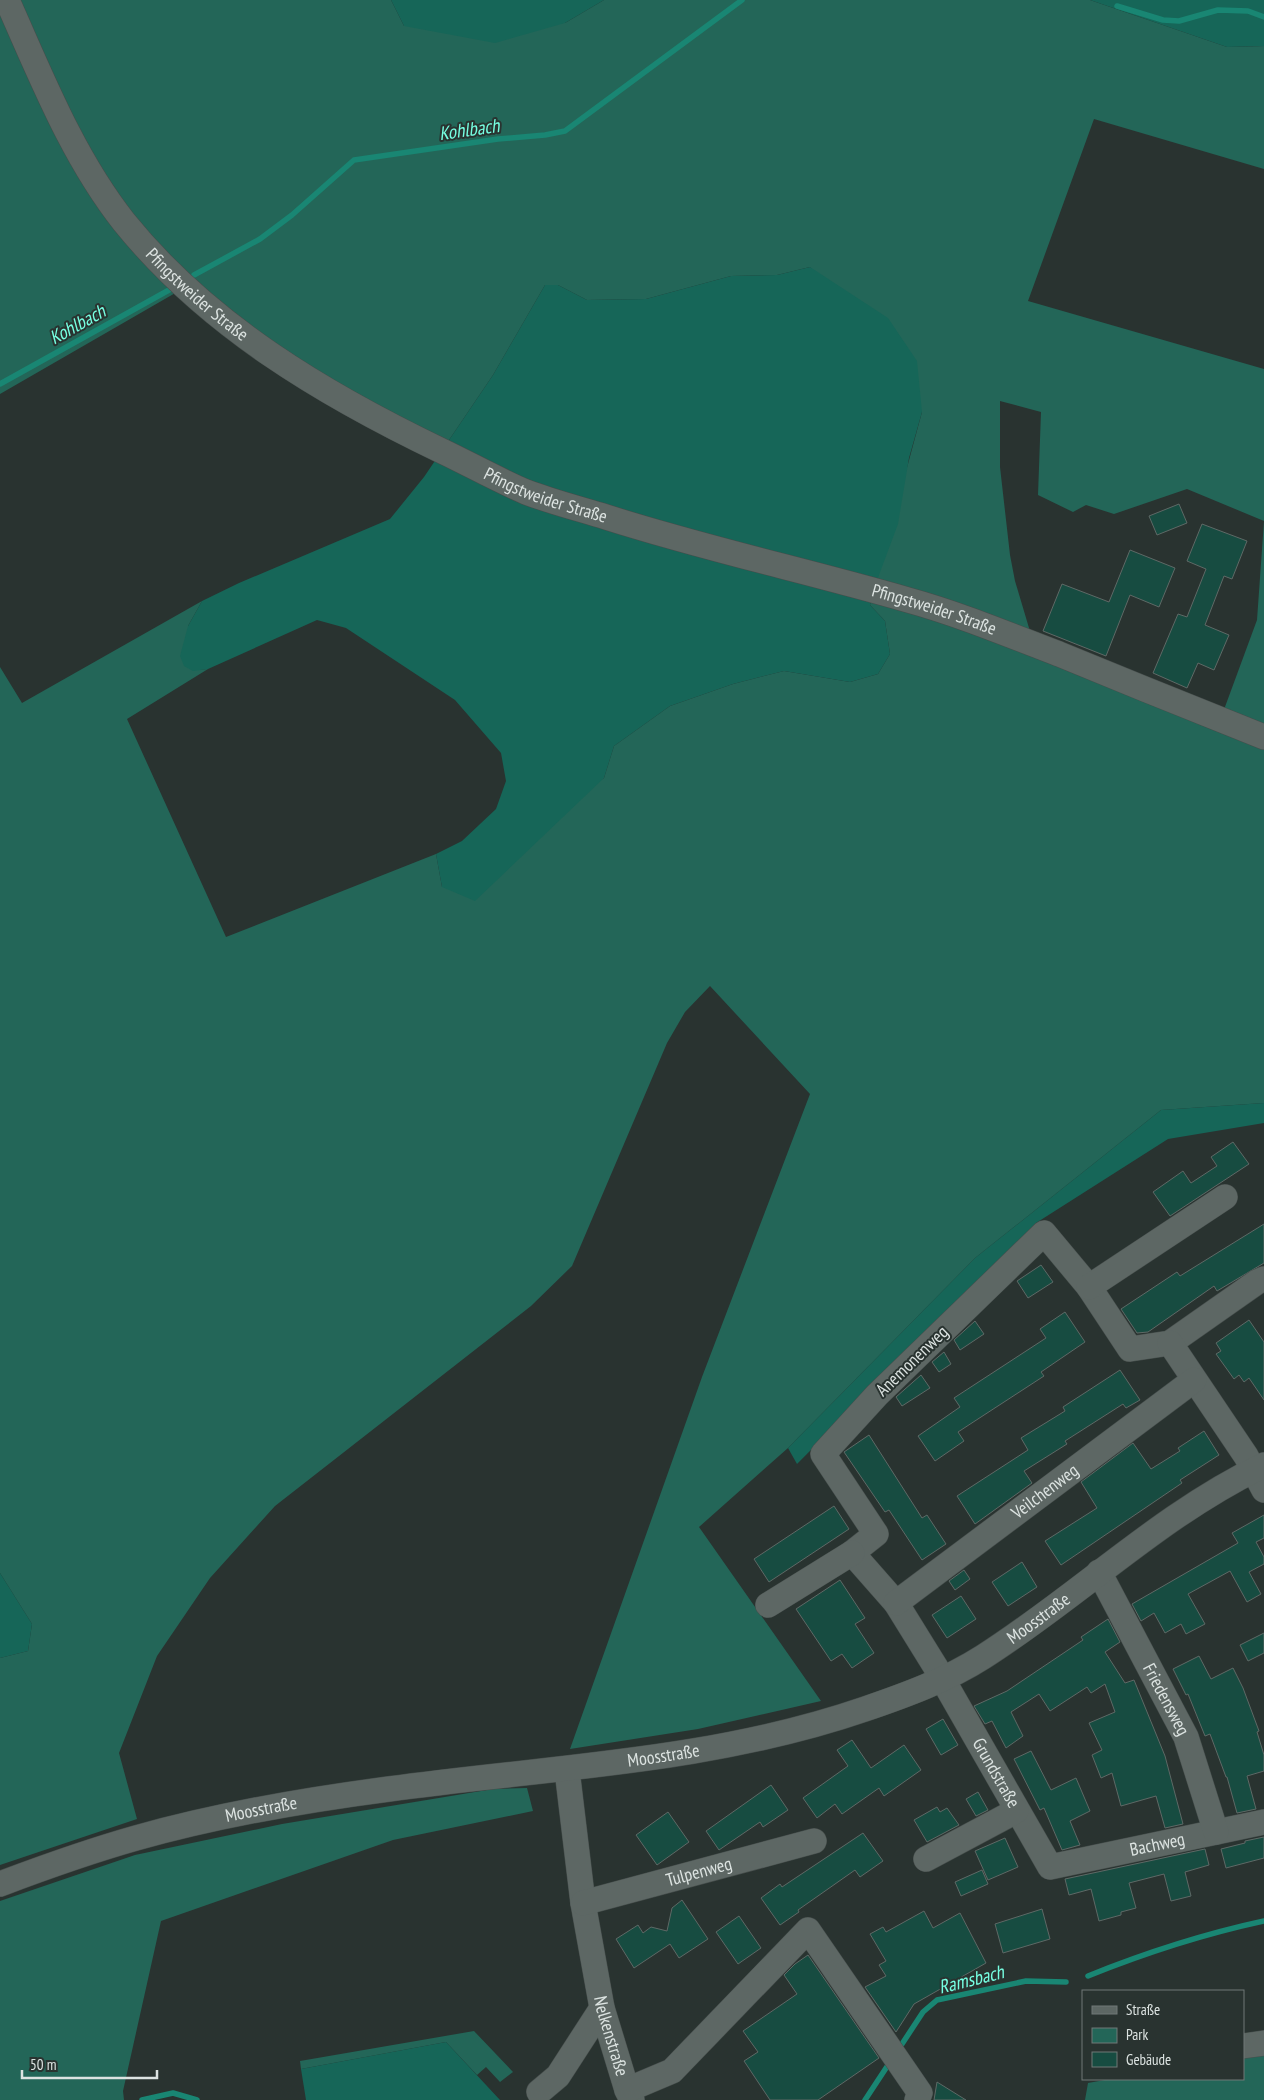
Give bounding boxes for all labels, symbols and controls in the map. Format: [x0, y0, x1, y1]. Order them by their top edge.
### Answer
water label: Kohlbach [437, 113, 502, 145]
street label: Pfingstweider Straße [141, 243, 253, 346]
water label: Kohlbach [45, 298, 111, 349]
street label: Pfingstweider Straße [480, 462, 610, 528]
street label: Pfingstweider Straße [869, 578, 1000, 640]
street label: Anemonenweg [871, 1320, 953, 1401]
street label: Veilchenweg [1006, 1459, 1083, 1524]
street label: Moosstraße [1002, 1587, 1074, 1649]
street label: Friedensweg [1138, 1659, 1195, 1739]
street label: Grundstraße [968, 1734, 1026, 1812]
street label: Moosstraße [626, 1738, 701, 1772]
street label: Moosstraße [223, 1791, 299, 1827]
street label: Bachweg [1128, 1827, 1187, 1861]
street label: Tulpenweg [663, 1852, 734, 1891]
water label: Ramsbach [936, 1959, 1008, 1999]
legend [1082, 1990, 1244, 2080]
street label: Nelkenstraße [589, 1994, 634, 2079]
text: Straße [1126, 2000, 1160, 2019]
text: Park [1126, 2025, 1148, 2044]
scale bar [22, 2048, 158, 2080]
text: Gebäude [1126, 2050, 1171, 2069]
text: 50 m [30, 2055, 56, 2074]

